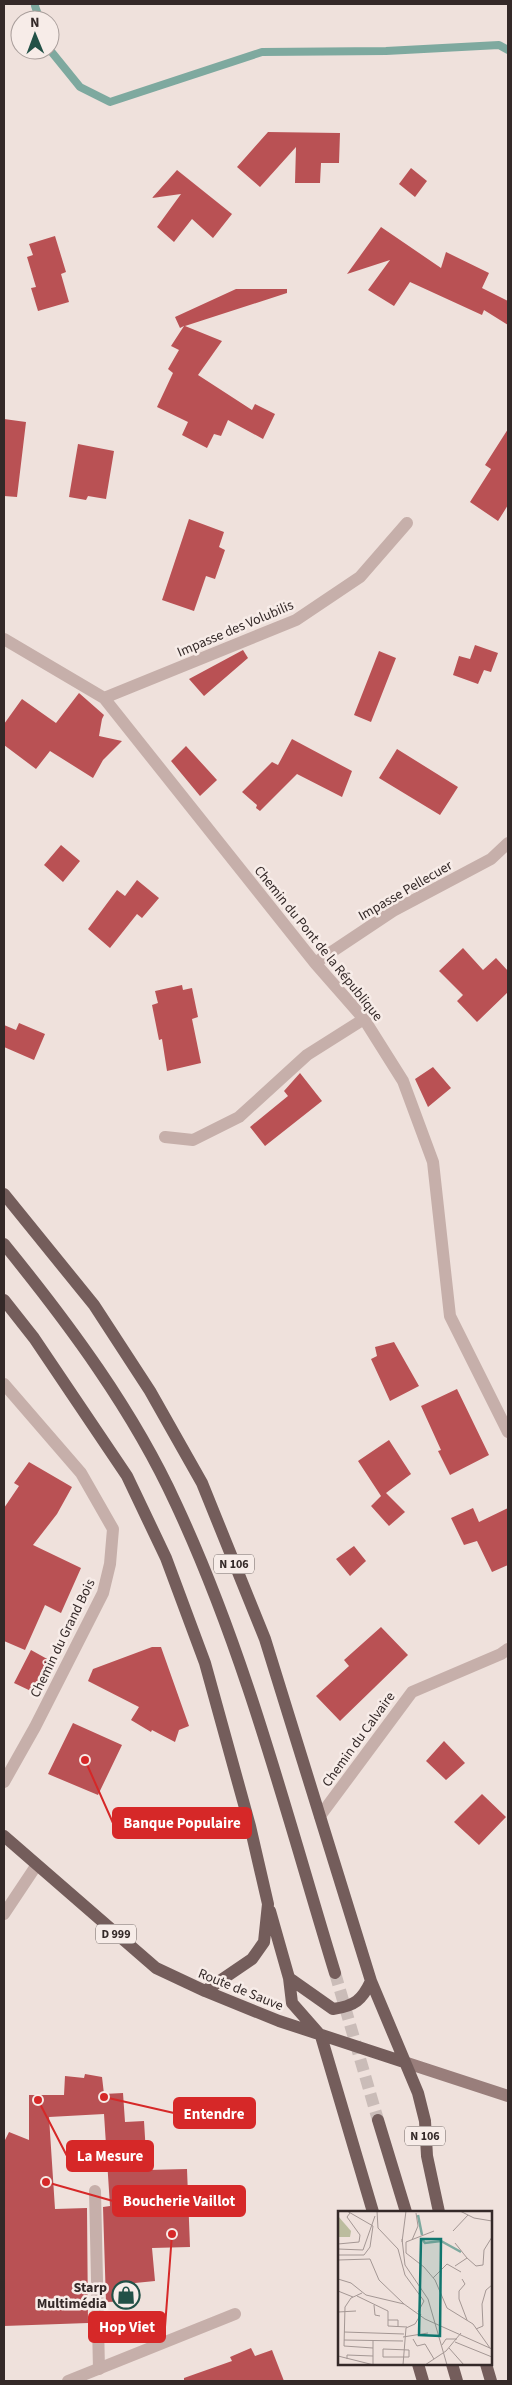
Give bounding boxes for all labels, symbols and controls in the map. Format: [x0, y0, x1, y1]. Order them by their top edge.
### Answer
north arrow [10, 10, 60, 60]
text: N [30, 13, 40, 33]
street label: Impasse des Volubilis [174, 595, 297, 662]
street label: Impasse Pellecuer [355, 856, 456, 926]
street label: Chemin du Pont de la République [249, 862, 387, 1026]
road number: N 106 [214, 1555, 254, 1574]
street label: Chemin du Grand Bois [25, 1576, 100, 1701]
street label: Chemin du Calvaire [317, 1688, 400, 1791]
callout: Banque Populaire [113, 1808, 251, 1838]
text: Banque Populaire [123, 1813, 241, 1834]
road number: D 999 [96, 1925, 136, 1944]
street label: Route de Sauve [195, 1964, 286, 2016]
callout: Entendre [174, 2098, 255, 2128]
text: Entendre [184, 2104, 245, 2125]
road number: N 106 [405, 2126, 445, 2146]
callout: La Mesure [67, 2141, 153, 2171]
text: La Mesure [77, 2146, 144, 2167]
callout: Boucherie Vaillot [113, 2186, 245, 2216]
text: Boucherie Vaillot [123, 2191, 235, 2212]
inset map [338, 2211, 492, 2365]
place label: Starp Multimédia [37, 2278, 107, 2314]
shop icon: Starp Multimédia [111, 2280, 141, 2310]
callout: Hop Viet [89, 2312, 165, 2342]
text: Hop Viet [99, 2317, 155, 2338]

